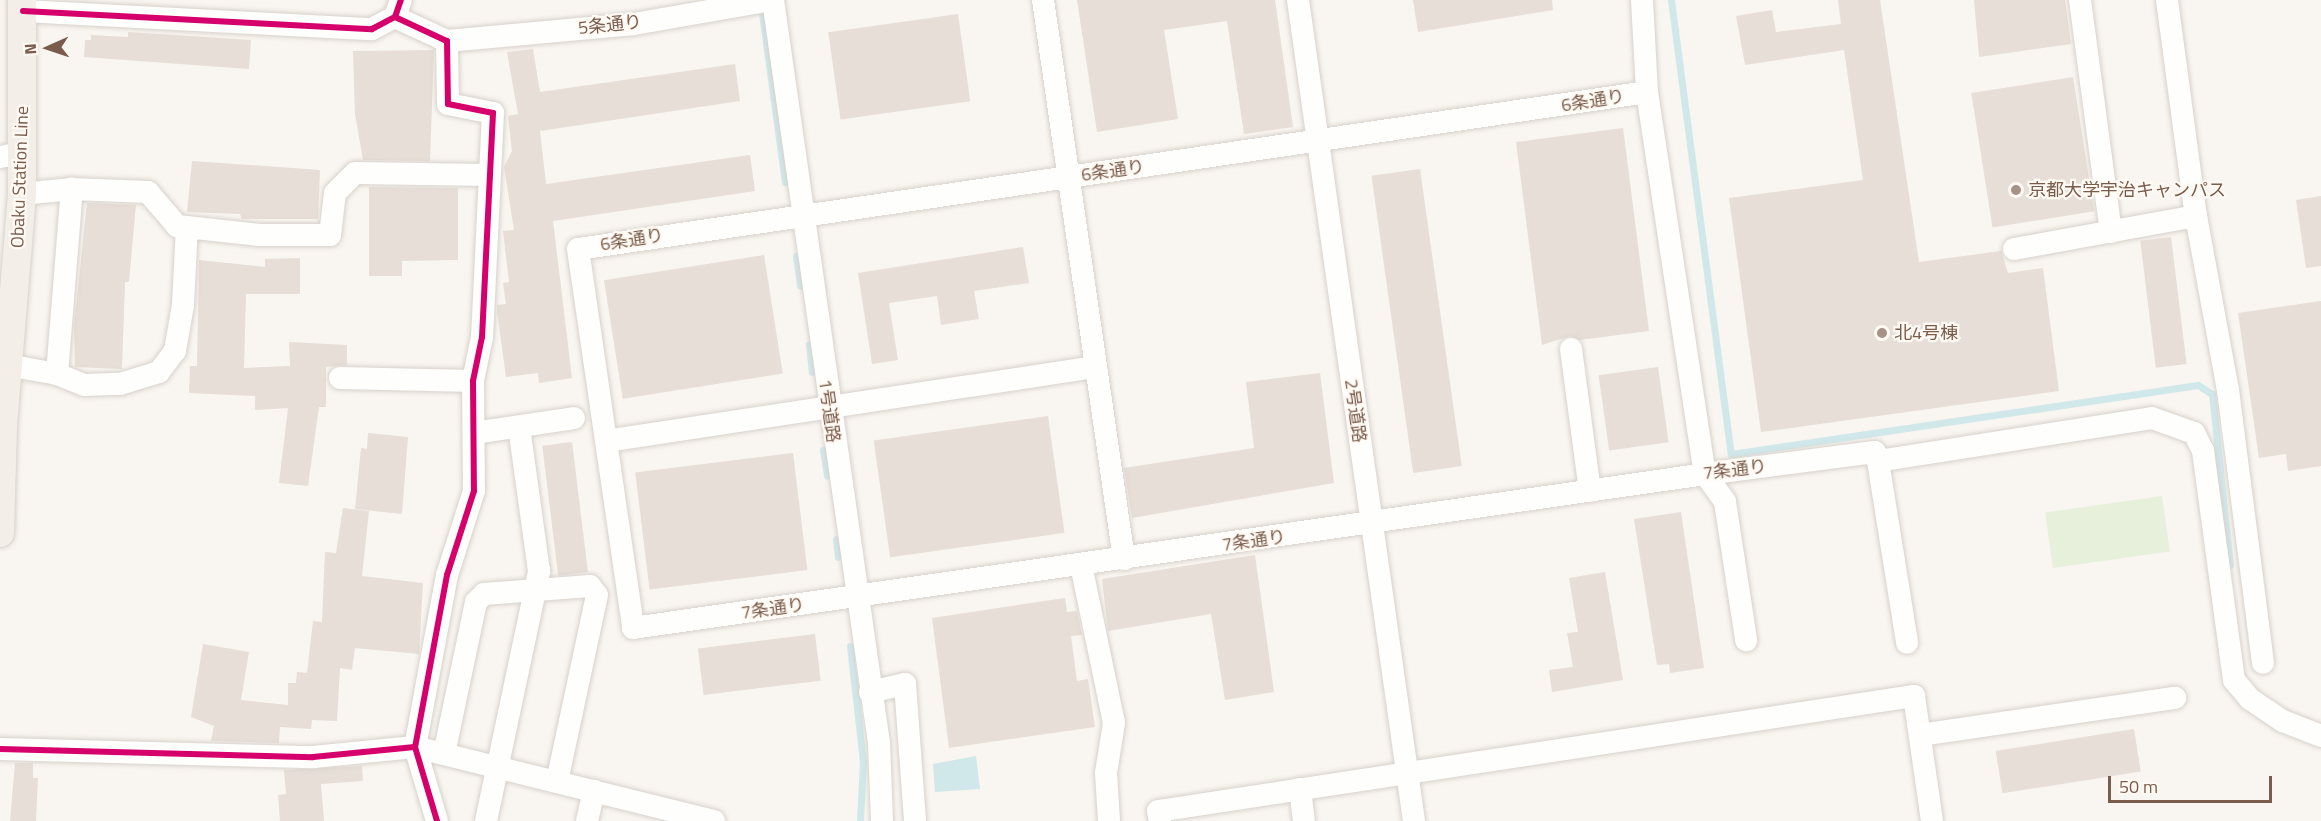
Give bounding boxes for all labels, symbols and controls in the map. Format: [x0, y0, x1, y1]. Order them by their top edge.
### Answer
street label: 5条通り [577, 11, 643, 39]
north arrow [18, 18, 78, 78]
text: N [18, 43, 42, 55]
street label: 6条通り [1560, 85, 1626, 117]
street label: Obaku Station Line [7, 106, 33, 248]
street label: 6条通り [1080, 156, 1146, 186]
place label: 京都大学宇治キャンパス [2028, 179, 2226, 201]
marker: 京都大学宇治キャンパス [2009, 183, 2023, 197]
street label: 6条通り [599, 224, 665, 256]
place label: 北4号棟 [1894, 322, 1958, 344]
marker: 北4号棟 [1875, 326, 1889, 340]
street label: 1号道路 [814, 378, 844, 444]
street label: 2号道路 [1340, 378, 1370, 444]
street label: 7条通り [1702, 455, 1768, 485]
street label: 7条通り [1221, 526, 1287, 556]
street label: 7条通り [740, 594, 806, 624]
scale bar [2111, 764, 2274, 802]
text: 50 m [2119, 773, 2158, 800]

